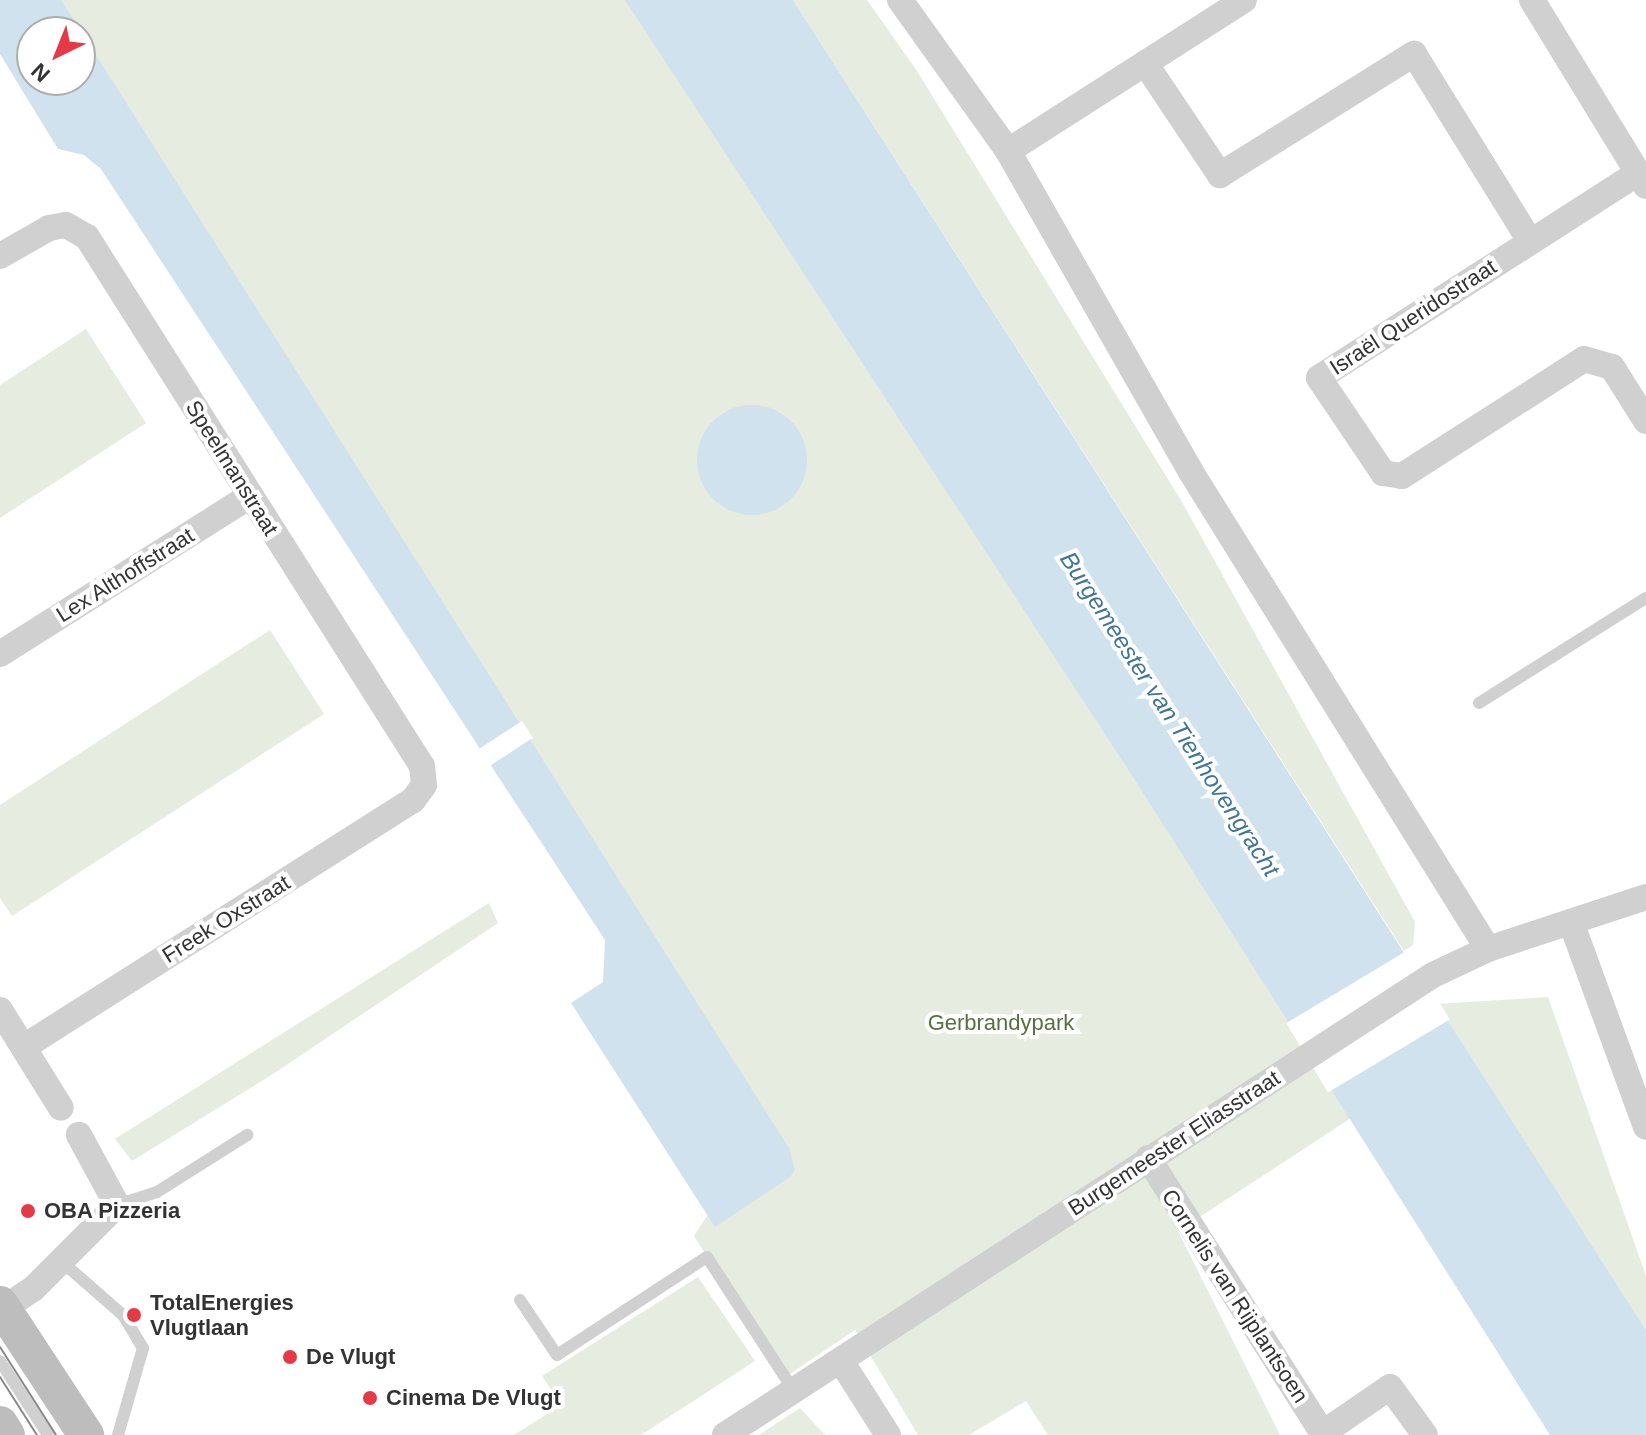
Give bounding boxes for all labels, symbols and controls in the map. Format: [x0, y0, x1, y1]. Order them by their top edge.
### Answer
north arrow [16, 16, 96, 96]
text: N [26, 58, 55, 87]
street label: Israël Queridostraat [1325, 253, 1501, 381]
street label: Speelmanstraat [180, 396, 284, 540]
street label: Lex Althoffstraat [51, 522, 199, 628]
water label: Burgemeester van Tienhovengracht [1054, 546, 1286, 882]
street label: Freek Oxstraat [157, 869, 295, 969]
park label: Gerbrandypark [928, 1010, 1074, 1036]
street label: Burgemeester Eliasstraat [1063, 1065, 1285, 1221]
street label: Cornelis van Rijplantsoen [1156, 1184, 1314, 1408]
place label: OBA Pizzeria [44, 1198, 181, 1224]
marker: OBA Pizzeria [19, 1202, 37, 1220]
place label: TotalEnergies Vlugtlaan [150, 1289, 294, 1340]
marker: TotalEnergies Vlugtlaan [125, 1306, 143, 1324]
place label: De Vlugt [306, 1344, 395, 1370]
marker: De Vlugt [281, 1348, 299, 1366]
place label: Cinema De Vlugt [386, 1385, 561, 1411]
marker: Cinema De Vlugt [361, 1389, 379, 1407]

